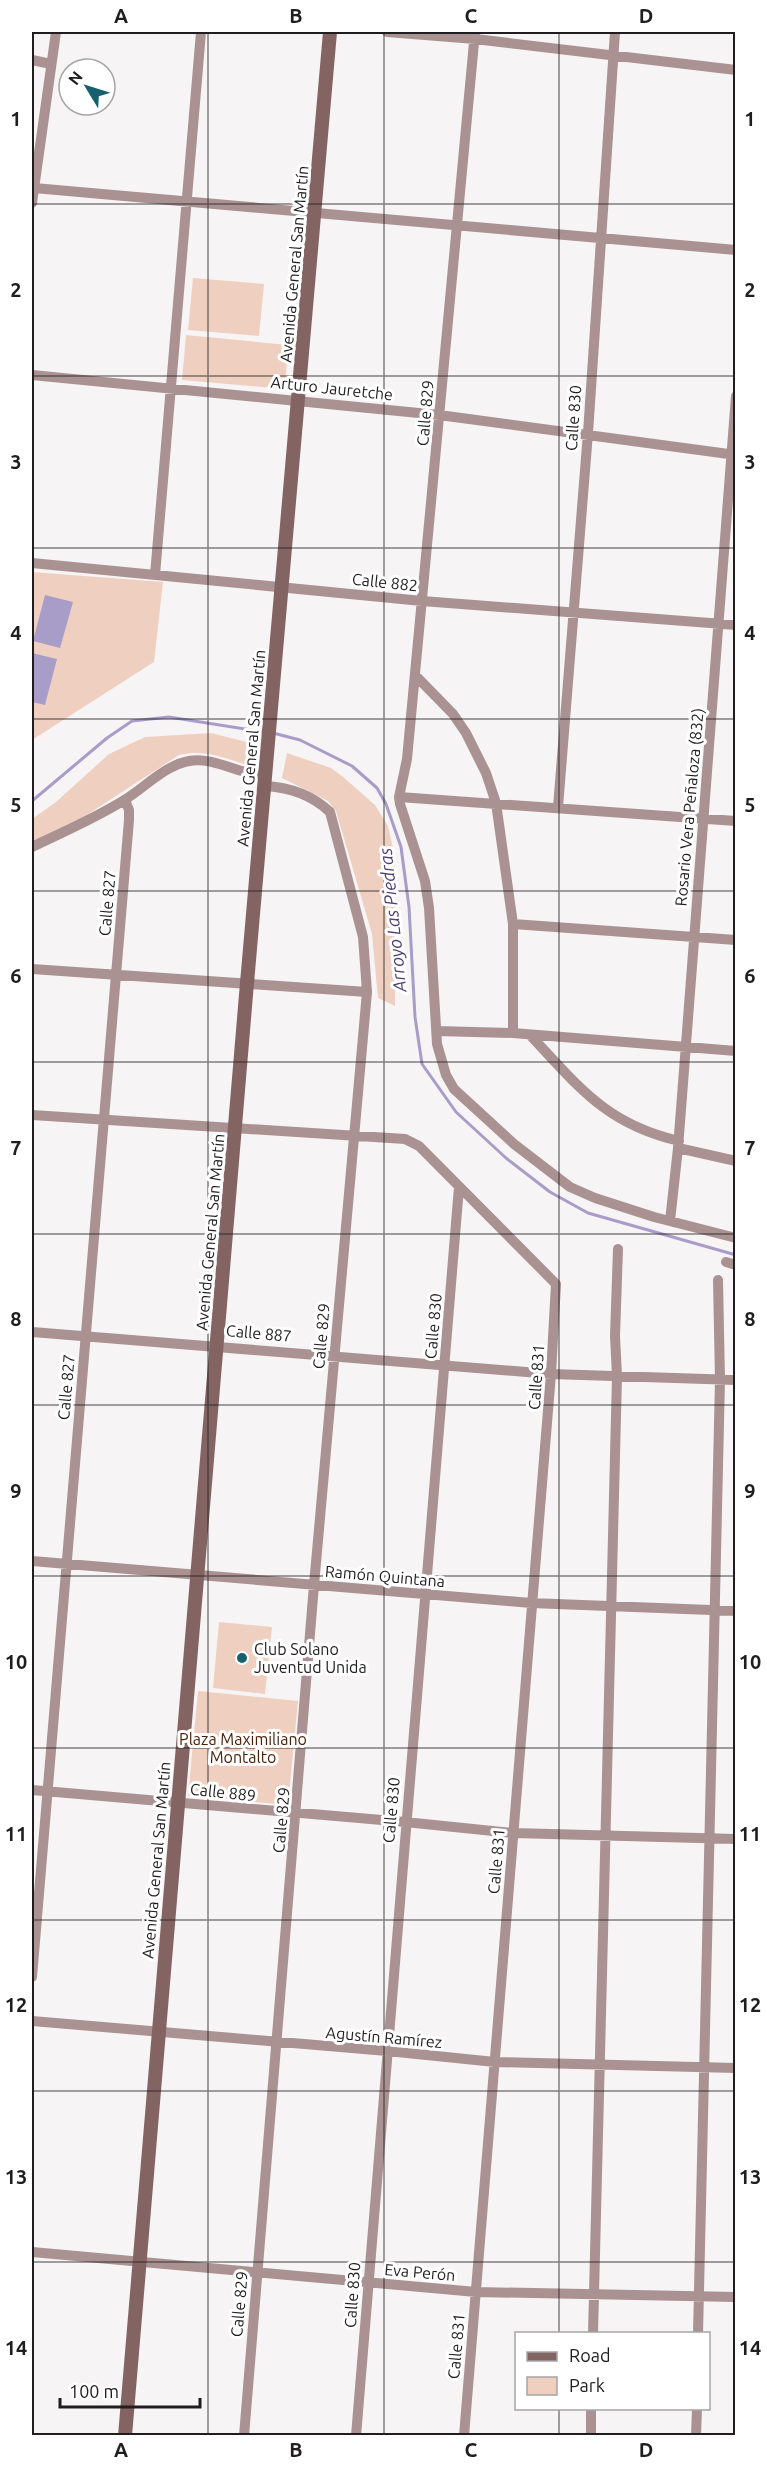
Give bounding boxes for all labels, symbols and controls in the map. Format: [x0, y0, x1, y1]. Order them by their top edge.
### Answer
text: A [114, 4, 128, 27]
text: B [289, 4, 303, 27]
text: C [465, 4, 478, 27]
text: D [639, 4, 653, 27]
north arrow [57, 57, 117, 117]
text: N [64, 68, 86, 88]
text: 1 [10, 107, 22, 130]
text: 1 [744, 107, 756, 130]
street label: Avenida General San Martín [276, 165, 312, 363]
text: 2 [10, 278, 22, 301]
text: 2 [744, 278, 756, 301]
street label: Arturo Jauretche [270, 373, 394, 403]
street label: Calle 829 [413, 379, 437, 447]
street label: Calle 830 [562, 384, 584, 452]
text: 3 [10, 450, 22, 473]
text: 3 [744, 450, 756, 473]
street label: Calle 882 [351, 570, 419, 594]
text: 4 [10, 621, 22, 644]
text: 4 [744, 621, 756, 644]
street label: Avenida General San Martín [233, 649, 269, 847]
street label: Rosario Vera Peñaloza (832) [671, 707, 708, 907]
text: 5 [10, 793, 22, 816]
text: 5 [744, 793, 756, 816]
water label: Arroyo Las Piedras [374, 847, 410, 994]
street label: Calle 827 [95, 869, 119, 937]
text: 6 [10, 964, 22, 987]
text: 6 [744, 964, 756, 987]
street label: Avenida General San Martín [192, 1133, 228, 1331]
text: 7 [10, 1136, 22, 1159]
text: 7 [744, 1136, 756, 1159]
street label: Calle 830 [421, 1292, 445, 1360]
street label: Calle 829 [309, 1302, 333, 1370]
text: 8 [10, 1307, 22, 1330]
text: 8 [744, 1307, 756, 1330]
street label: Calle 887 [225, 1321, 293, 1345]
street label: Calle 831 [525, 1343, 547, 1411]
street label: Calle 827 [54, 1353, 78, 1421]
text: 9 [10, 1479, 22, 1502]
text: 9 [744, 1479, 756, 1502]
street label: Ramón Quintana [324, 1562, 446, 1590]
place label: Club Solano Juventud Unida [254, 1640, 367, 1676]
text: 10 [5, 1650, 27, 1673]
text: 10 [739, 1650, 761, 1673]
marker: Club Solano Juventud Unida [235, 1651, 249, 1665]
park label: Plaza Maximiliano Montalto [179, 1730, 307, 1766]
street label: Avenida General San Martín [138, 1761, 174, 1959]
street label: Calle 830 [379, 1776, 403, 1844]
street label: Calle 889 [189, 1780, 257, 1804]
street label: Calle 829 [269, 1786, 293, 1854]
text: 11 [5, 1822, 27, 1845]
text: 11 [739, 1822, 761, 1845]
street label: Calle 831 [484, 1827, 508, 1895]
text: 12 [5, 1993, 27, 2016]
text: 12 [739, 1993, 761, 2016]
street label: Agustín Ramírez [325, 2023, 443, 2051]
text: 13 [5, 2165, 27, 2188]
text: 13 [739, 2165, 761, 2188]
street label: Eva Perón [384, 2260, 456, 2284]
street label: Calle 830 [341, 2261, 363, 2329]
street label: Calle 829 [227, 2270, 251, 2338]
street label: Calle 831 [444, 2312, 468, 2380]
legend [515, 2332, 710, 2410]
text: 14 [5, 2336, 27, 2359]
text: 14 [739, 2336, 761, 2359]
text: Road [569, 2345, 611, 2365]
scale bar [60, 2371, 200, 2409]
text: Park [569, 2375, 605, 2395]
text: 100 m [69, 2381, 119, 2401]
text: A [114, 2438, 128, 2461]
text: B [289, 2438, 303, 2461]
text: C [465, 2438, 478, 2461]
text: D [639, 2438, 653, 2461]

